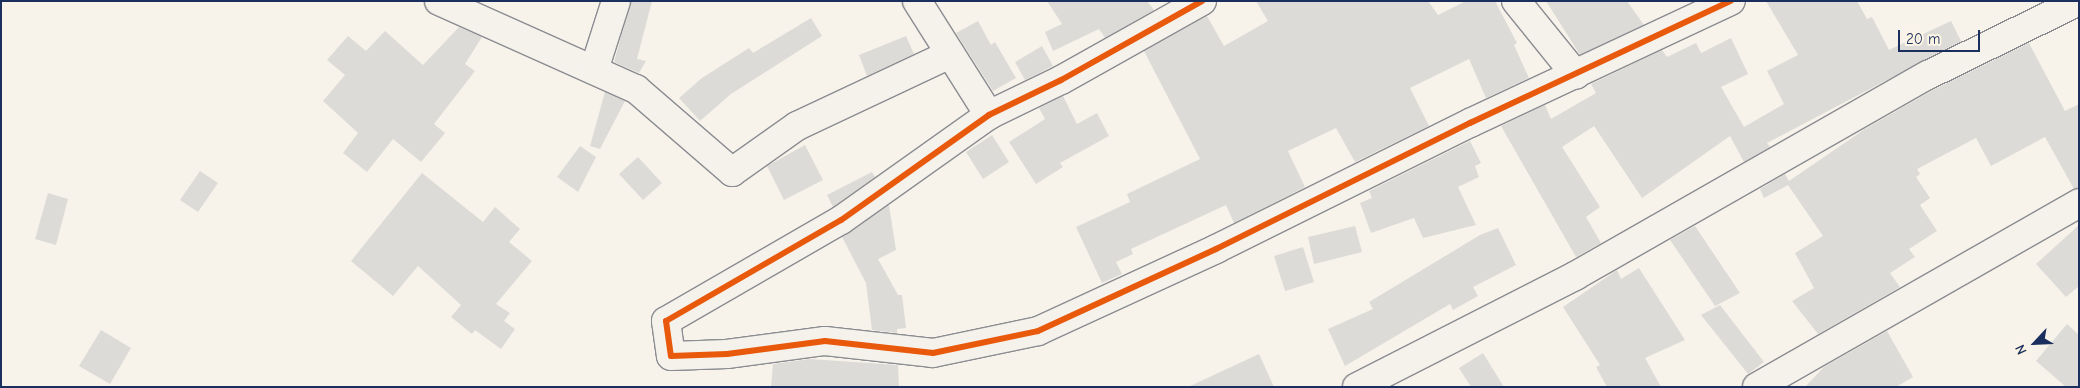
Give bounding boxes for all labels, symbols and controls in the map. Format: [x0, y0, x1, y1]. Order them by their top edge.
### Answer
scale bar [1900, 20, 1982, 52]
text: 20 m [1906, 30, 1940, 48]
north arrow [2010, 318, 2060, 368]
text: N [2011, 342, 2031, 357]

